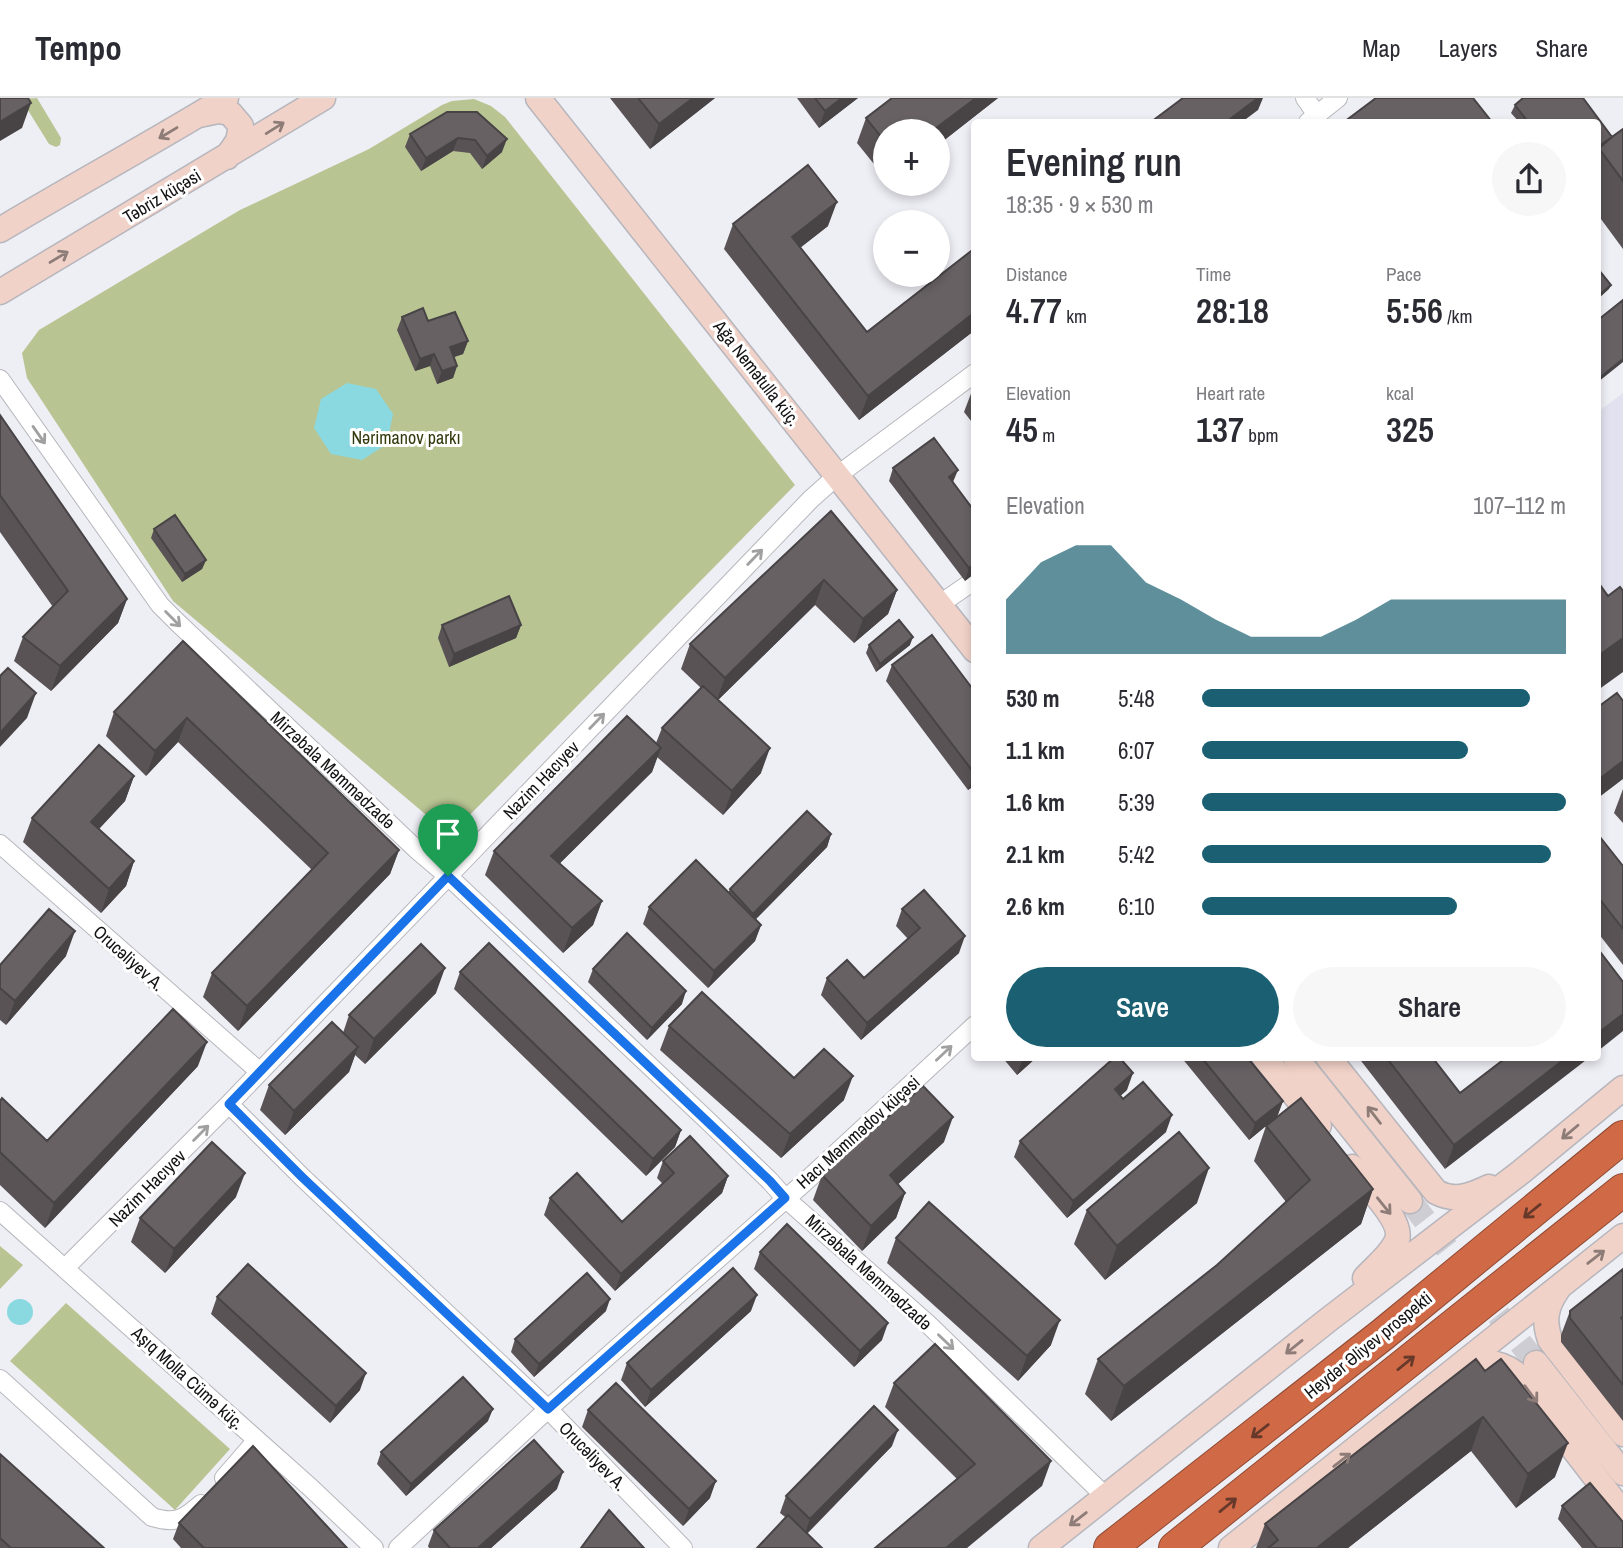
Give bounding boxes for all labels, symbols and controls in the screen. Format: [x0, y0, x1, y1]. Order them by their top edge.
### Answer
text: Tempo [35, 26, 122, 70]
text: Map [1362, 32, 1400, 64]
text: Layers [1438, 32, 1497, 64]
text: Share [1535, 32, 1588, 64]
map controls [873, 119, 950, 287]
button: + [873, 119, 950, 196]
one-way arrow [264, 120, 284, 134]
one-way arrow [158, 127, 178, 141]
text: Evening run [1006, 137, 1182, 188]
button: share [1492, 142, 1566, 216]
street label: Təbriz küçəsi [118, 163, 206, 229]
text: 18:35 · 9 × 530 m [1006, 189, 1153, 220]
button: − [873, 210, 950, 287]
one-way arrow [48, 250, 68, 264]
text: Distance [1006, 261, 1067, 287]
text: Time [1196, 261, 1231, 287]
text: Pace [1386, 261, 1422, 287]
text: 4.77 [1006, 287, 1062, 334]
text: 28:18 [1196, 287, 1269, 334]
text: 5:56 [1386, 287, 1443, 334]
text: km [1062, 303, 1087, 329]
text: /km [1443, 303, 1472, 329]
street label: Ağa Nemətulla küç. [707, 314, 806, 431]
text: Elevation [1006, 380, 1071, 406]
text: Heart rate [1196, 380, 1265, 406]
text: kcal [1386, 380, 1414, 406]
text: 45 [1006, 406, 1038, 453]
text: 137 [1196, 406, 1244, 453]
text: 325 [1386, 406, 1434, 453]
text: m [1038, 422, 1055, 448]
text: bpm [1244, 422, 1279, 448]
one-way arrow [32, 425, 47, 444]
park label: Nərimanov parkı [351, 425, 461, 450]
text: Elevation [1006, 490, 1085, 521]
text: 107–112 m [1473, 490, 1566, 521]
one-way arrow [747, 549, 764, 566]
one-way arrow [165, 610, 182, 627]
text: 530 m [1006, 683, 1059, 714]
text: 5:48 [1118, 683, 1155, 714]
street label: Mirzəbala Məmmədzadə [265, 705, 401, 835]
one-way arrow [589, 713, 606, 730]
street label: Nazim Hacıyev [497, 735, 585, 825]
text: 1.1 km [1006, 735, 1065, 766]
text: 6:07 [1118, 735, 1155, 766]
text: 1.6 km [1006, 787, 1065, 818]
text: 5:39 [1118, 787, 1155, 818]
pin [418, 804, 478, 876]
icon: arrive [429, 815, 467, 853]
text: 2.1 km [1006, 839, 1065, 870]
text: 5:42 [1118, 839, 1155, 870]
text: 2.6 km [1006, 891, 1065, 922]
text: 6:10 [1118, 891, 1155, 922]
street label: Orucəliyev A. [88, 919, 170, 997]
button: Save [1006, 967, 1279, 1047]
button: Share [1293, 967, 1566, 1047]
one-way arrow [935, 1045, 952, 1062]
street label: Hacı Məmmədov küçəsi [791, 1070, 925, 1194]
one-way arrow [1366, 1106, 1381, 1125]
one-way arrow [193, 1124, 210, 1141]
one-way arrow [1562, 1124, 1580, 1139]
street label: Nazim Hacıyev [103, 1143, 192, 1232]
one-way arrow [1376, 1196, 1391, 1214]
one-way arrow [1524, 1204, 1542, 1219]
street label: Mirzəbala Məmmədzadə [800, 1208, 938, 1336]
one-way arrow [1587, 1249, 1605, 1265]
street label: Heydər Əliyev prospekti [1299, 1286, 1437, 1404]
street label: Aşıq Molla Cümə küç. [126, 1320, 250, 1435]
one-way arrow [937, 1333, 954, 1350]
one-way arrow [1286, 1339, 1304, 1355]
one-way arrow [1396, 1355, 1414, 1371]
one-way arrow [1523, 1384, 1538, 1403]
street label: Orucəliyev A. [554, 1416, 632, 1496]
one-way arrow [1251, 1423, 1269, 1438]
one-way arrow [1332, 1452, 1350, 1468]
one-way arrow [1218, 1498, 1237, 1513]
one-way arrow [1070, 1512, 1088, 1527]

